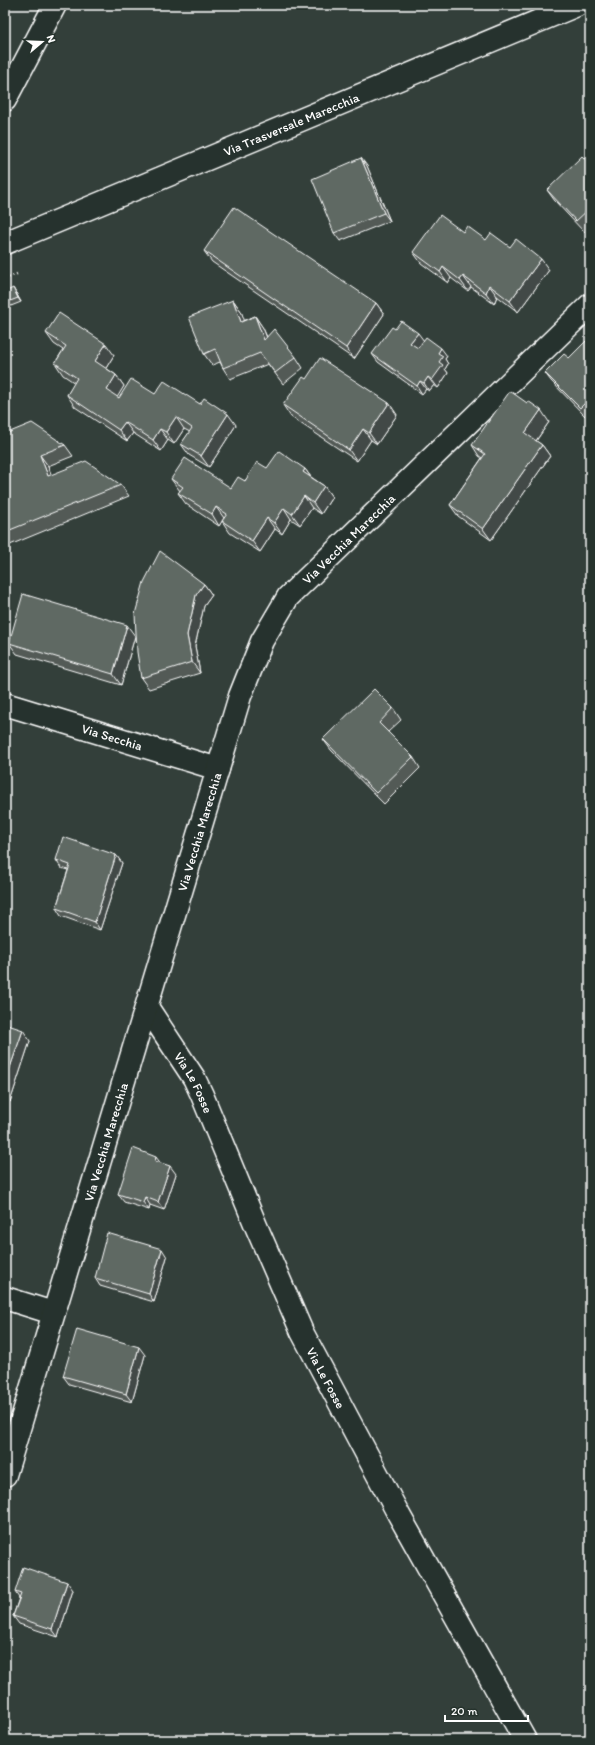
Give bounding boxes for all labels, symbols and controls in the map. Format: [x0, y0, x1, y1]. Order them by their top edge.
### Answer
north arrow [22, 22, 62, 62]
text: N [44, 33, 58, 45]
street label: Via Trasversale Marecchia [221, 89, 361, 159]
street label: Via Vecchia Marecchia [299, 490, 398, 587]
street label: Via Secchia [80, 720, 145, 753]
street label: Via Vecchia Marecchia [174, 770, 224, 893]
street label: Via Le Fosse [171, 1049, 216, 1115]
street label: Via Vecchia Marecchia [81, 1080, 131, 1203]
street label: Via Le Fosse [304, 1345, 349, 1411]
scale bar [445, 1697, 528, 1723]
text: 20 m [451, 1704, 478, 1718]

